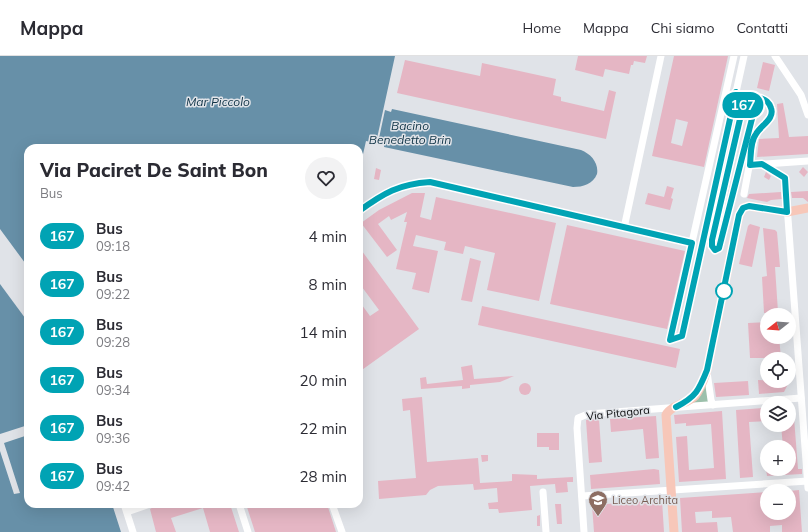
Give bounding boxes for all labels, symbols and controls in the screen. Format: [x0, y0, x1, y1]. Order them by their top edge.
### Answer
text: Mappa [20, 16, 84, 40]
text: Home [522, 19, 561, 37]
text: Mappa [583, 19, 629, 37]
text: Chi siamo [651, 19, 714, 37]
text: Contatti [736, 19, 788, 37]
line badge: 167 [720, 92, 766, 118]
water label: Mar Piccolo [186, 94, 250, 109]
text: 167 [730, 96, 756, 114]
water label: Bacino Benedetto Brin [369, 118, 451, 147]
button: heart [305, 157, 347, 199]
text: Via Paciret De Saint Bon [40, 158, 268, 182]
text: Bus [40, 185, 63, 201]
text: Bus [96, 219, 123, 238]
text: 167 [49, 227, 75, 245]
text: 4 min [309, 227, 347, 246]
text: 09:18 [96, 238, 130, 254]
text: Bus [96, 267, 123, 286]
text: 167 [49, 275, 75, 293]
text: 8 min [309, 275, 347, 294]
unlabelled marker [715, 282, 733, 300]
text: 09:22 [96, 286, 130, 302]
north arrow [760, 308, 796, 344]
map controls [760, 308, 796, 520]
text: Bus [96, 315, 123, 334]
text: 167 [49, 323, 75, 341]
text: 14 min [300, 323, 347, 342]
text: 09:28 [96, 334, 130, 350]
button: locate [760, 352, 796, 388]
text: Bus [96, 363, 123, 382]
text: 167 [49, 371, 75, 389]
text: 20 min [300, 371, 347, 390]
text: 09:34 [96, 382, 130, 398]
button: layers [760, 396, 796, 432]
street label: Via Pitagora [586, 403, 650, 423]
text: Bus [96, 411, 123, 430]
text: 167 [49, 419, 75, 437]
text: 22 min [300, 419, 347, 438]
text: 09:36 [96, 430, 130, 446]
button: + [760, 440, 796, 476]
text: Bus [96, 459, 123, 478]
text: 167 [49, 467, 75, 485]
text: 28 min [300, 467, 347, 486]
text: 09:42 [96, 478, 130, 494]
button: − [760, 484, 796, 520]
school or university icon: Liceo Archita [587, 489, 609, 517]
place label: Liceo Archita [612, 493, 678, 507]

